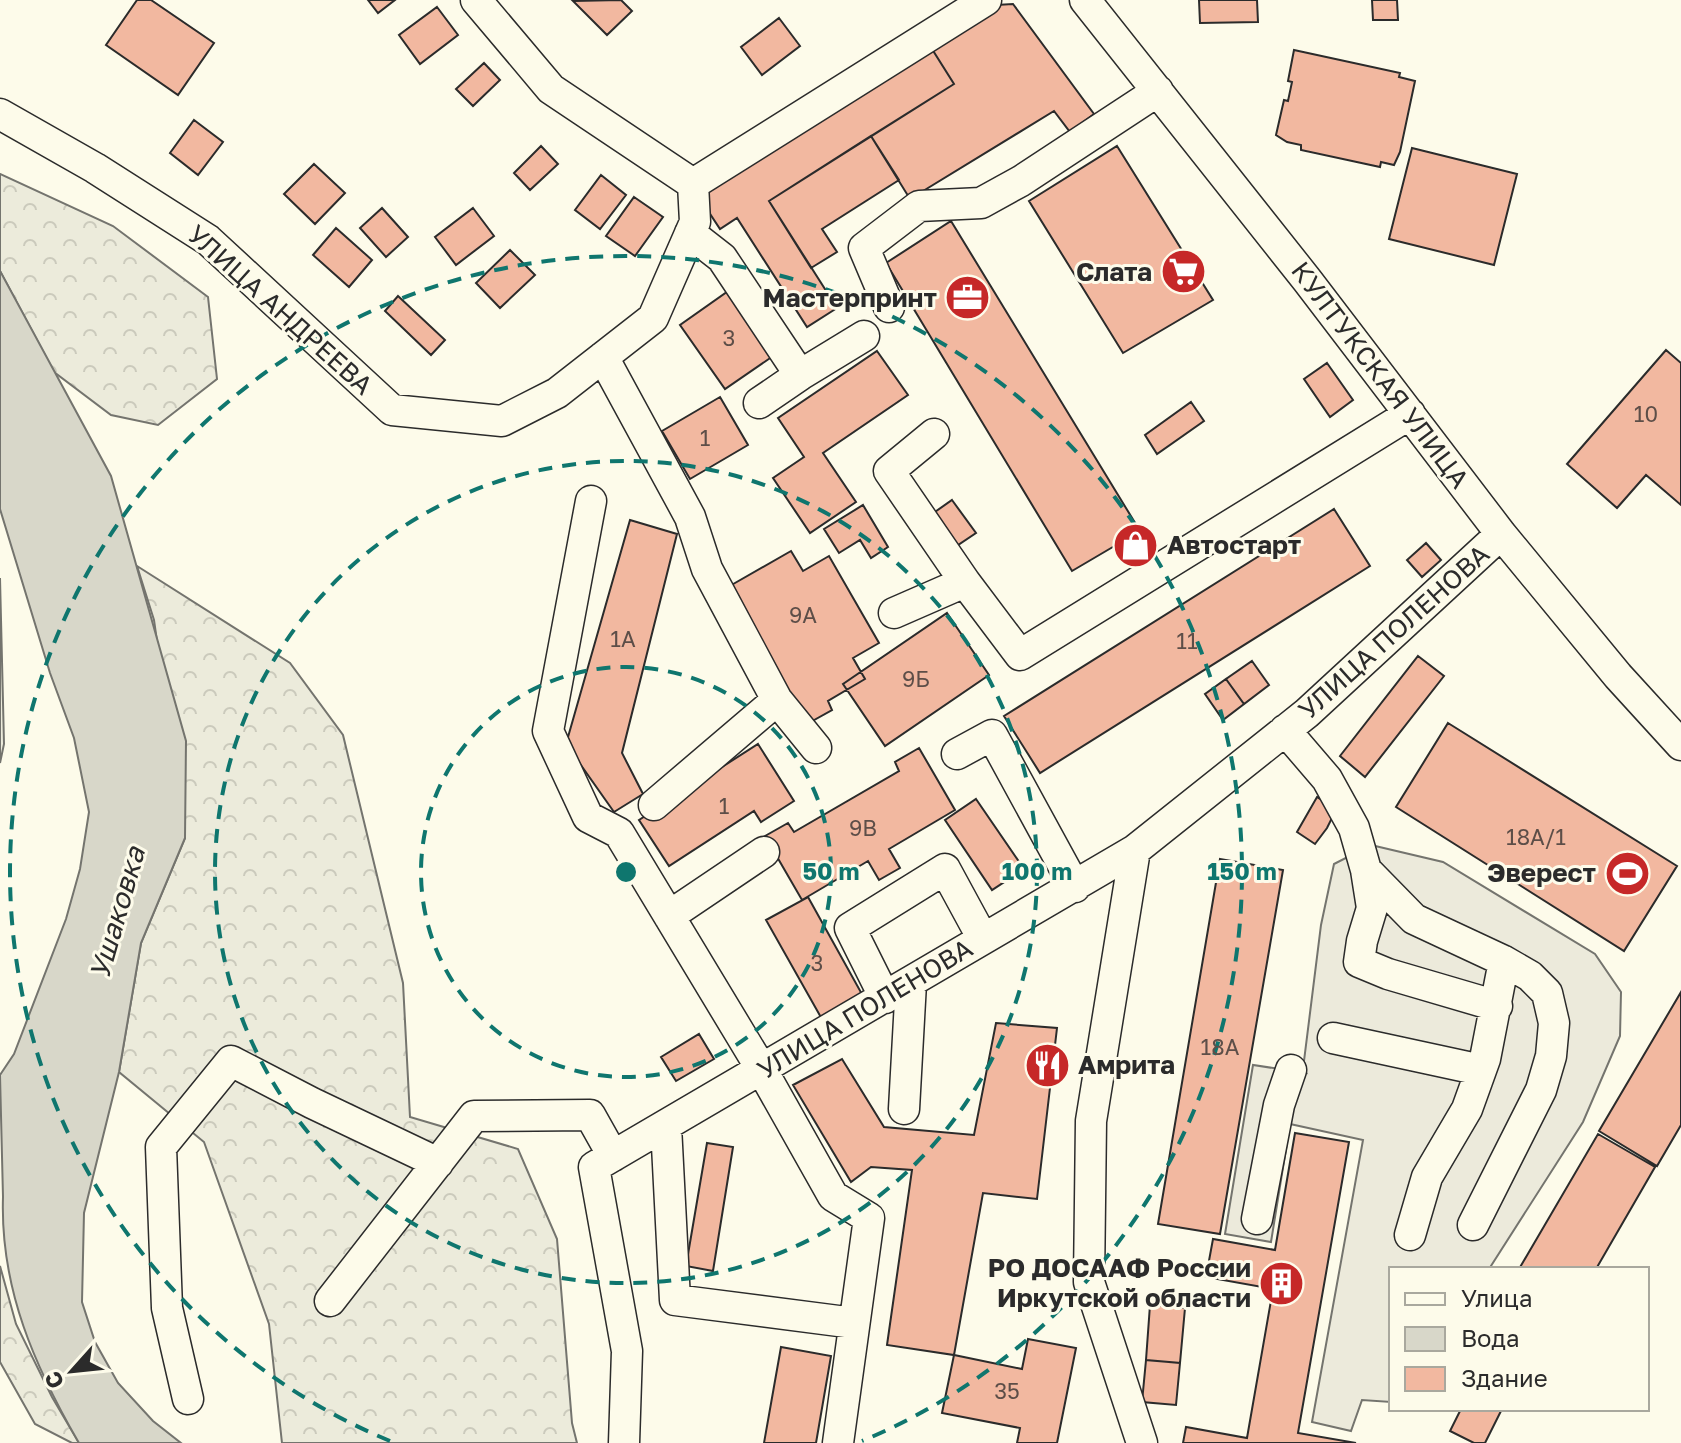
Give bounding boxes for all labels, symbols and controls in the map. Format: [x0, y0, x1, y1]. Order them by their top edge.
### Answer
street label: УЛИЦА АНДРЕЕВА [182, 218, 379, 401]
supermarket icon: Слата [1159, 248, 1207, 296]
street label: КУЛТУКСКАЯ УЛИЦА [1285, 255, 1476, 494]
place label: Слата [1076, 256, 1152, 287]
office icon: Мастерпринт [944, 274, 992, 322]
place label: Мастерпринт [762, 282, 937, 313]
house number: 3 [723, 324, 735, 351]
house number: 10 [1634, 400, 1658, 427]
house number: 1 [700, 424, 711, 451]
shop icon: Автостарт [1112, 521, 1160, 569]
place label: Автостарт [1167, 529, 1301, 560]
street label: УЛИЦА ПОЛЕНОВА [1292, 538, 1495, 725]
house number: 9А [789, 601, 817, 628]
house number: 1А [610, 625, 636, 652]
house number: 11 [1176, 627, 1198, 654]
house number: 9Б [902, 665, 930, 692]
house number: 1 [719, 792, 730, 819]
house number: 9В [849, 814, 877, 841]
house number: 18А/1 [1506, 823, 1566, 850]
water label: Ушаковка [82, 842, 151, 983]
sports icon: Эверест [1603, 849, 1651, 897]
text: 50 m [802, 856, 860, 885]
text: 100 m [1002, 856, 1072, 885]
text: 150 m [1207, 856, 1277, 885]
place label: Эверест [1487, 857, 1596, 888]
centre of rings [612, 858, 640, 886]
street label: УЛИЦА ПОЛЕНОВА [752, 932, 978, 1085]
house number: 3 [811, 949, 823, 976]
house number: 18А [1201, 1033, 1240, 1060]
restaurant icon: Амрита [1023, 1041, 1071, 1089]
place label: Амрита [1078, 1049, 1175, 1080]
place label: РО ДОСААФ России Иркутской области [988, 1252, 1251, 1313]
building icon: РО ДОСААФ России Иркутской области [1258, 1259, 1306, 1307]
legend [1389, 1267, 1649, 1411]
text: Улица [1461, 1283, 1533, 1312]
text: Вода [1461, 1323, 1520, 1352]
north arrow [32, 1331, 112, 1411]
text: Здание [1461, 1363, 1548, 1392]
text: С [38, 1367, 69, 1393]
house number: 35 [994, 1377, 1020, 1404]

